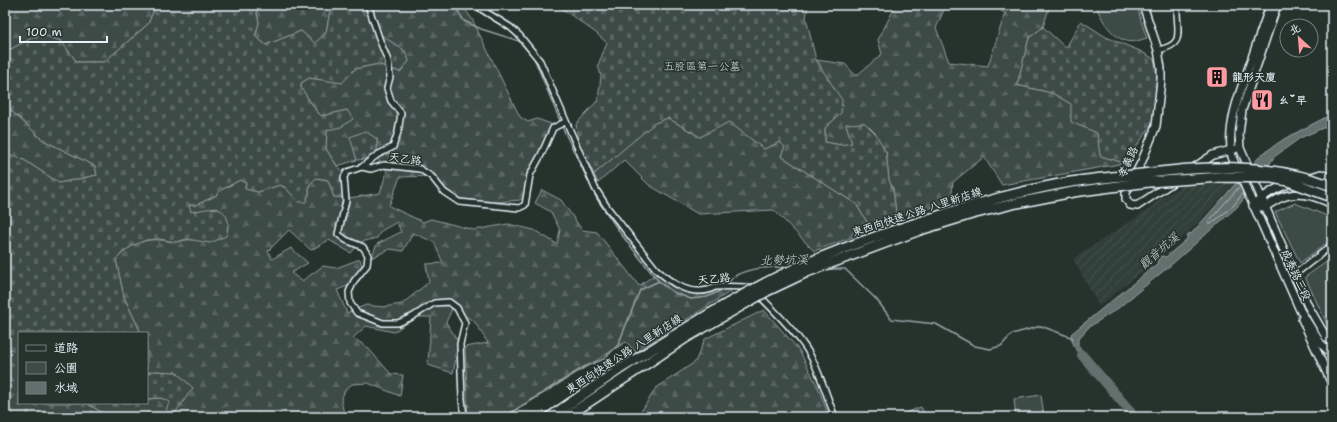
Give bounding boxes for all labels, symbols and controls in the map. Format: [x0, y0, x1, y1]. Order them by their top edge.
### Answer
scale bar [20, 18, 107, 44]
north arrow [1279, 18, 1319, 58]
text: 北 [1287, 20, 1303, 39]
text: 100 m [26, 24, 62, 40]
park label: 五股區第一公墓 [664, 59, 741, 74]
building icon: 龍形天廈 [1204, 64, 1230, 90]
place label: 龍形天廈 [1232, 70, 1276, 85]
restaurant icon: ㄠˇ早 [1249, 87, 1275, 113]
place label: ㄠˇ早 [1278, 93, 1307, 108]
street label: 孝義路 [1114, 144, 1142, 180]
street label: 天乙路 [388, 149, 422, 169]
street label: 東西向快速公路 八里新店線 [850, 184, 984, 240]
water label: 觀音坑溪 [1136, 229, 1183, 273]
street label: 成泰路三段 [1278, 247, 1314, 303]
water label: 北勢坑溪 [760, 252, 809, 268]
street label: 天乙路 [697, 270, 731, 288]
street label: 東西向快速公路 八里新店線 [563, 311, 685, 397]
legend [18, 332, 148, 404]
text: 道路 [54, 340, 78, 356]
text: 公園 [54, 360, 78, 376]
text: 水域 [54, 380, 78, 396]

